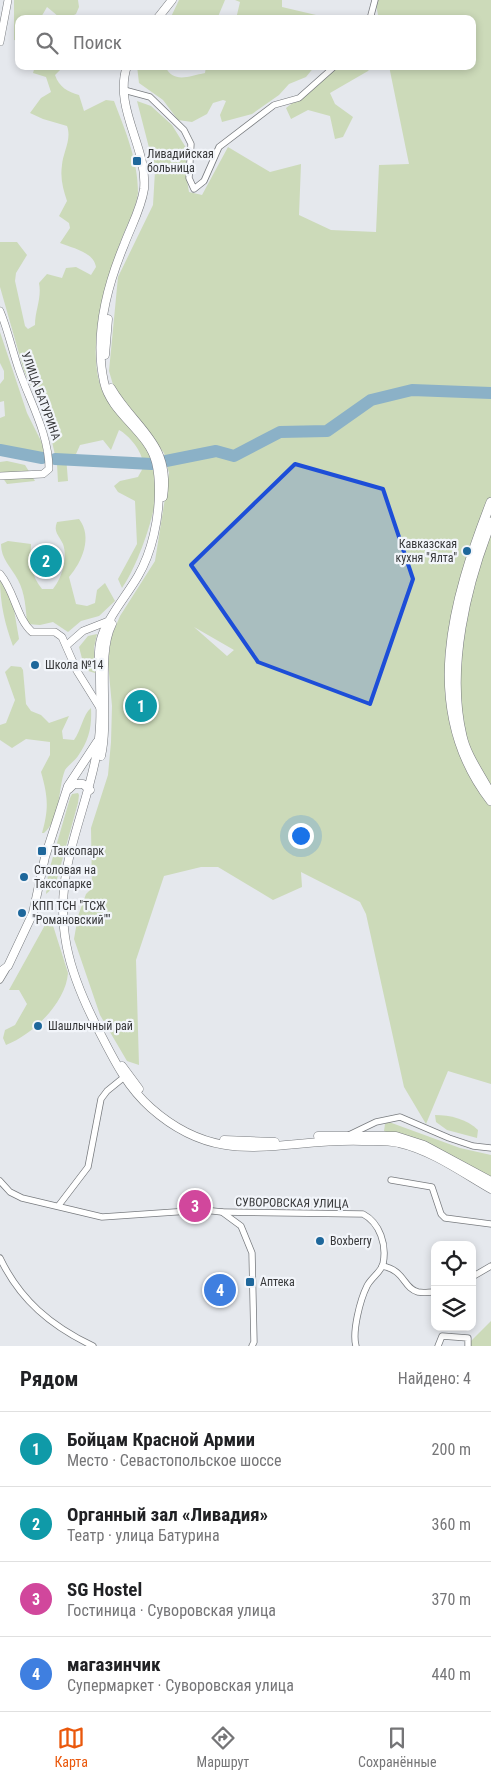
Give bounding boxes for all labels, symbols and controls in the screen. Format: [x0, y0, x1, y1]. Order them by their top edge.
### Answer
search box [15, 15, 476, 70]
icon: search [33, 29, 61, 57]
text: Поиск [73, 31, 122, 54]
place label: Ливадийская больница [147, 147, 214, 175]
marker: Ливадийская больница [131, 155, 143, 167]
street label: УЛИЦА БАТУРИНА [19, 350, 63, 442]
place label: Кавказская кухня "Ялта" [395, 537, 457, 565]
pin: 2 [30, 542, 62, 580]
marker: Кавказская кухня "Ялта" [461, 545, 473, 557]
place label: Школа №14 [45, 658, 104, 672]
marker: Школа №14 [29, 659, 41, 671]
pin: 1 [125, 687, 157, 725]
your location [288, 823, 314, 849]
place label: Таксопарк [52, 844, 104, 858]
marker: Таксопарк [36, 845, 48, 857]
place label: Столовая на Таксопарке [34, 863, 96, 891]
marker: Столовая на Таксопарке [18, 871, 30, 883]
place label: КПП ТСН "ТСЖ "Романовский"" [32, 899, 111, 927]
marker: КПП ТСН "ТСЖ "Романовский"" [16, 907, 28, 919]
place label: Шашлычный рай [48, 1019, 133, 1033]
marker: Шашлычный рай [32, 1020, 44, 1032]
pin: 3 [179, 1187, 211, 1225]
street label: СУВОРОВСКАЯ УЛИЦА [235, 1195, 349, 1211]
place label: Boxberry [330, 1234, 372, 1248]
marker: Boxberry [314, 1235, 326, 1247]
map controls [431, 1241, 476, 1331]
button: locate [431, 1241, 476, 1286]
pin: 4 [204, 1271, 236, 1309]
place label: Аптека [260, 1275, 295, 1289]
marker: Аптека [244, 1276, 256, 1288]
button: layers [431, 1286, 476, 1331]
text: Рядом [20, 1367, 79, 1391]
text: Найдено: 4 [398, 1369, 471, 1388]
text: Бойцам Красной Армии [67, 1428, 255, 1451]
text: 1 [32, 1440, 40, 1459]
text: 200 m [432, 1440, 471, 1459]
text: Место · Севастопольское шоссе [67, 1451, 281, 1470]
text: Органный зал «Ливадия» [67, 1503, 268, 1526]
text: 2 [32, 1515, 40, 1534]
text: 360 m [432, 1515, 471, 1534]
text: Театр · улица Батурина [67, 1526, 220, 1545]
text: SG Hostel [67, 1578, 142, 1601]
text: 3 [32, 1590, 40, 1609]
text: 370 m [432, 1590, 471, 1609]
text: Гостиница · Суворовская улица [67, 1601, 276, 1620]
text: магазинчик [67, 1653, 161, 1676]
text: 4 [32, 1665, 40, 1684]
text: 440 m [432, 1665, 471, 1684]
text: Супермаркет · Суворовская улица [67, 1676, 294, 1695]
tab: Карта [54, 1724, 88, 1770]
tab: Маршрут [197, 1724, 249, 1770]
tab: Сохранённые [358, 1724, 437, 1770]

